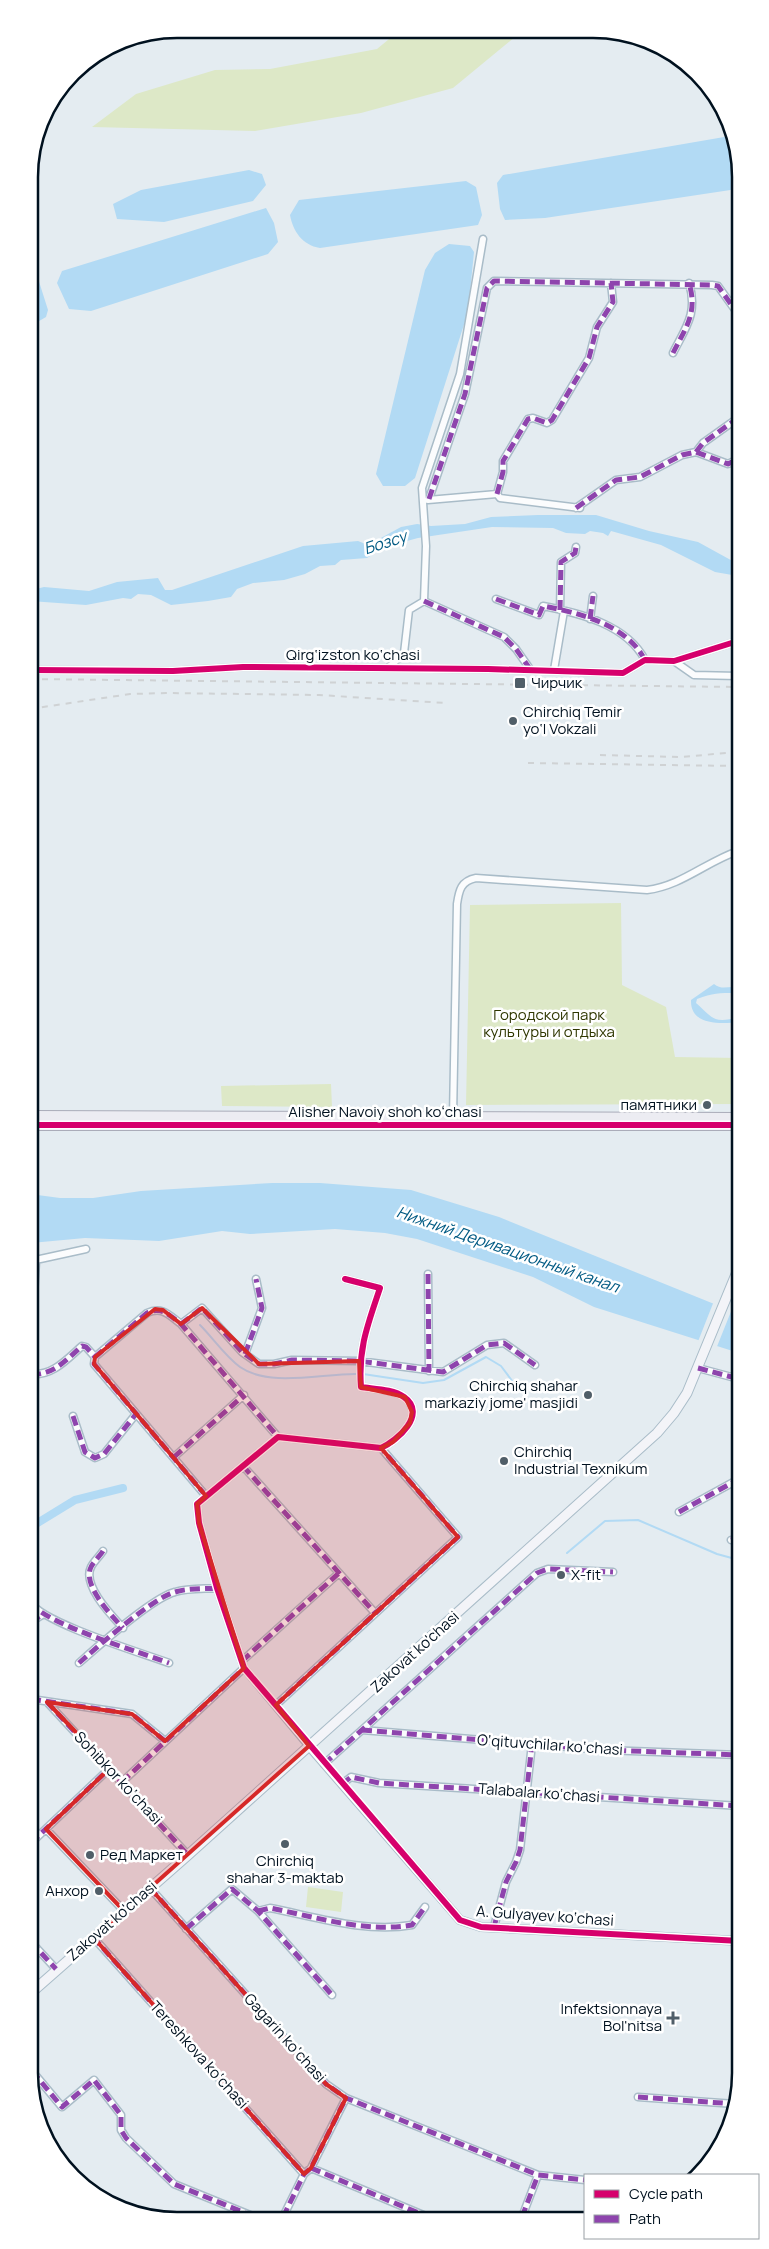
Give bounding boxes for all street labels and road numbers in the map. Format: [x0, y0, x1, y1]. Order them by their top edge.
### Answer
street label: Qirg‘izston ko‘chasi [286, 644, 420, 665]
street label: Alisher Navoiy shoh koʻchasi [288, 1101, 482, 1122]
street label: Zakovat ko'chasi [366, 1606, 464, 1697]
street label: Sohibkor ko‘chasi [70, 1726, 167, 1829]
street label: O‘qituvchilar ko‘chasi [476, 1729, 624, 1760]
street label: Talabalar ko‘chasi [477, 1778, 601, 1807]
street label: Zakovat ko'chasi [62, 1876, 161, 1966]
street label: A. Gulyayev ko‘chasi [476, 1900, 615, 1931]
street label: Gagarin ko‘chasi [240, 1989, 331, 2087]
street label: Tereshkova ko‘chasi [145, 1996, 253, 2113]

